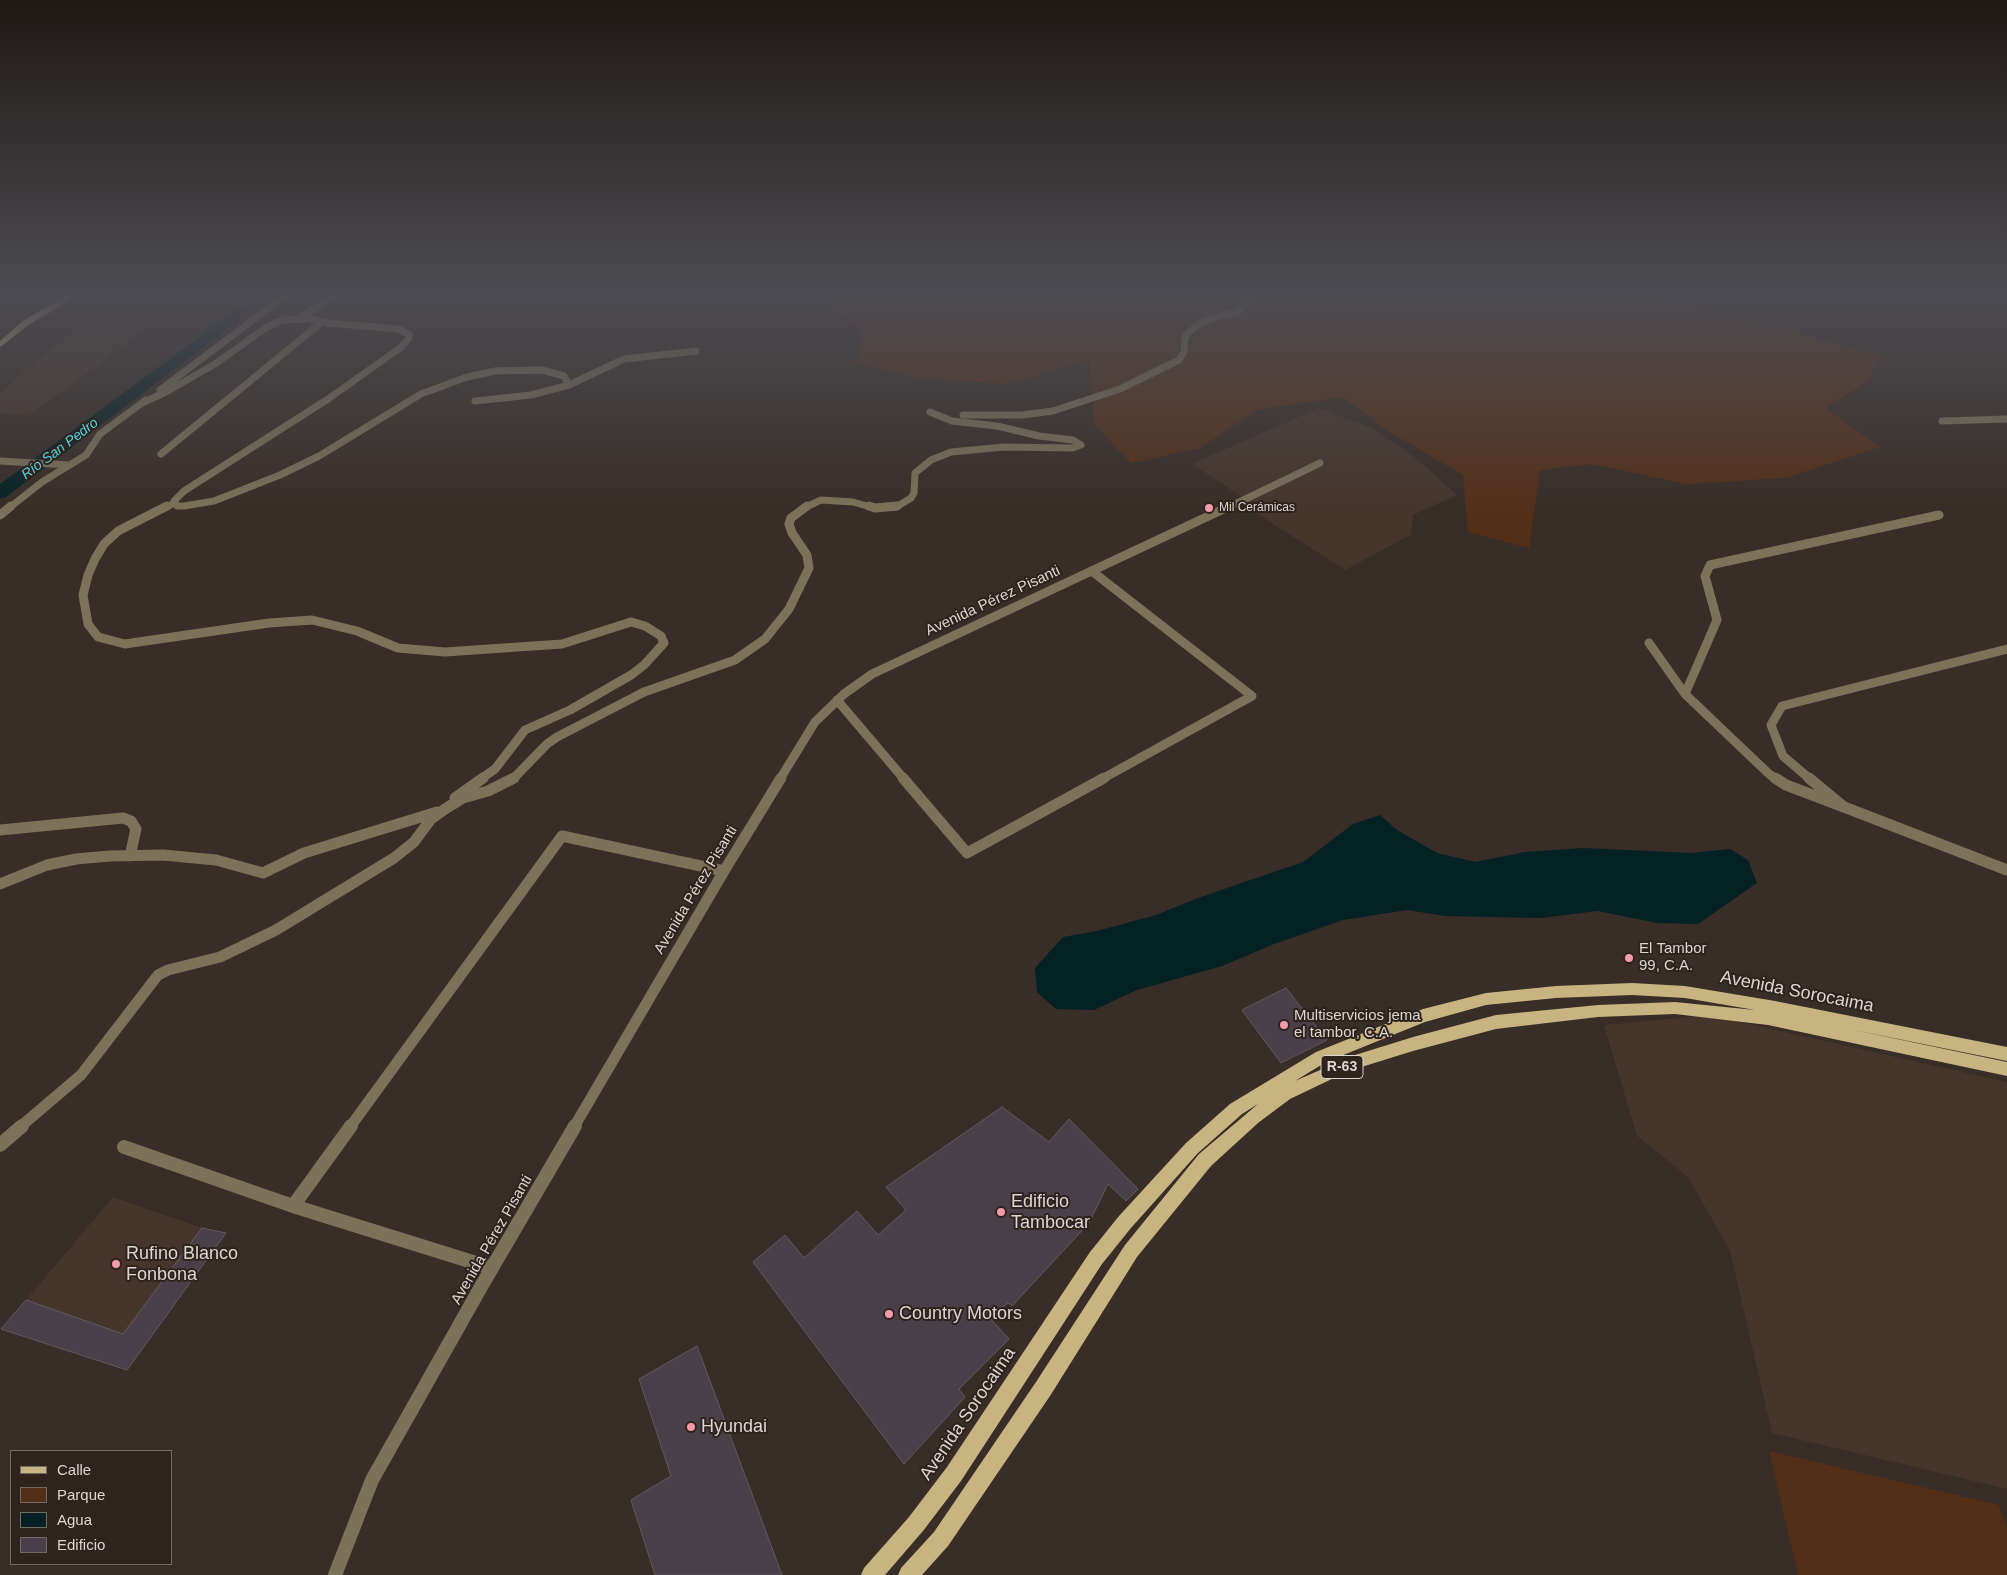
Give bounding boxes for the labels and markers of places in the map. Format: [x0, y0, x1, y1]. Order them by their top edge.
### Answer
place label: Mil Cerámicas [1219, 501, 1295, 515]
marker: Mil Cerámicas [1203, 502, 1215, 514]
place label: El Tambor 99, C.A. [1639, 940, 1707, 975]
marker: El Tambor 99, C.A. [1623, 952, 1635, 964]
place label: Multiservicios jema el tambor, C.A. [1294, 1007, 1421, 1042]
marker: Multiservicios jema el tambor, C.A. [1278, 1019, 1290, 1031]
place label: Edificio Tambocar [1011, 1191, 1090, 1234]
marker: Edificio Tambocar [995, 1206, 1007, 1218]
place label: Rufino Blanco Fonbona [126, 1243, 238, 1286]
marker: Rufino Blanco Fonbona [110, 1258, 122, 1270]
place label: Country Motors [899, 1303, 1022, 1325]
marker: Country Motors [883, 1308, 895, 1320]
place label: Hyundai [701, 1416, 767, 1438]
marker: Hyundai [685, 1421, 697, 1433]

